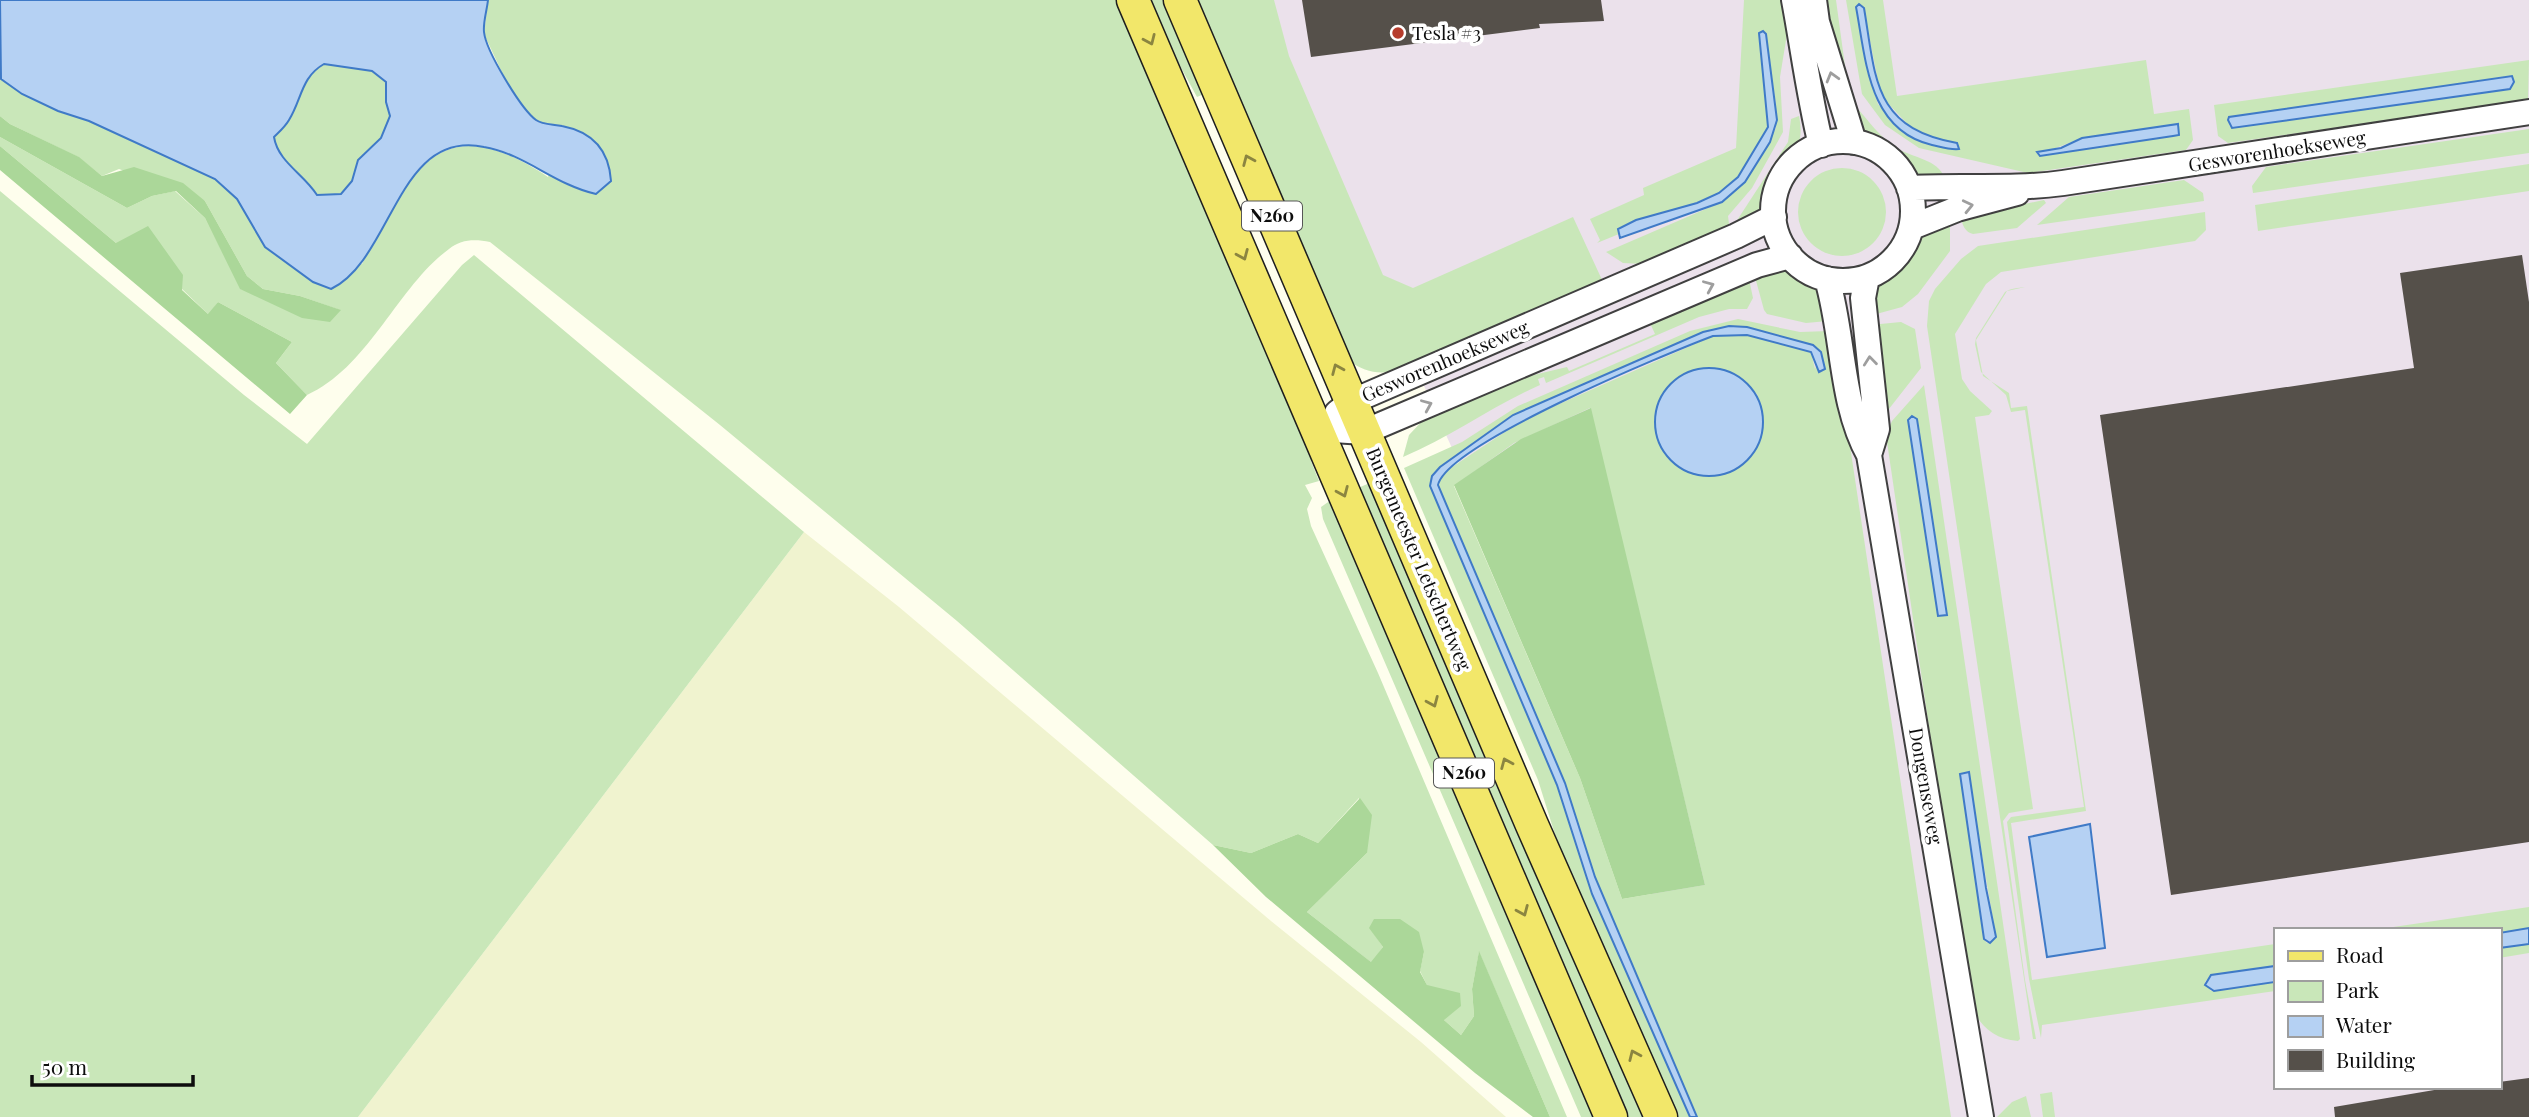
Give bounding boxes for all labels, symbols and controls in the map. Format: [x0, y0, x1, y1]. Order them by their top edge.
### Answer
place label: Tesla #3 [1412, 19, 1481, 45]
marker: Tesla #3 [1390, 25, 1406, 41]
one-way arrow [1142, 33, 1156, 45]
one-way arrow [1826, 71, 1841, 83]
street label: Gesworenhoekseweg [2186, 123, 2367, 177]
one-way arrow [1242, 155, 1256, 167]
one-way arrow [1962, 200, 1974, 214]
road number: N260 [1242, 202, 1302, 230]
one-way arrow [1235, 248, 1249, 260]
one-way arrow [1702, 280, 1715, 294]
street label: Gesworenhoekseweg [1357, 313, 1532, 407]
one-way arrow [1863, 355, 1878, 366]
one-way arrow [1331, 364, 1345, 377]
one-way arrow [1420, 400, 1432, 414]
street label: Burgemeester Letschertweg [1361, 443, 1479, 674]
one-way arrow [1335, 486, 1349, 498]
one-way arrow [1425, 694, 1439, 707]
street label: Dongenseweg [1904, 725, 1950, 846]
one-way arrow [1500, 757, 1514, 769]
road number: N260 [1434, 758, 1494, 788]
one-way arrow [1515, 903, 1529, 916]
legend [2274, 928, 2501, 1089]
text: Road [2336, 940, 2384, 968]
text: Park [2336, 975, 2380, 1003]
text: Water [2335, 1010, 2392, 1038]
scale bar [32, 1044, 192, 1088]
text: Building [2336, 1045, 2415, 1073]
one-way arrow [1628, 1049, 1642, 1062]
text: 50 m [42, 1052, 88, 1080]

